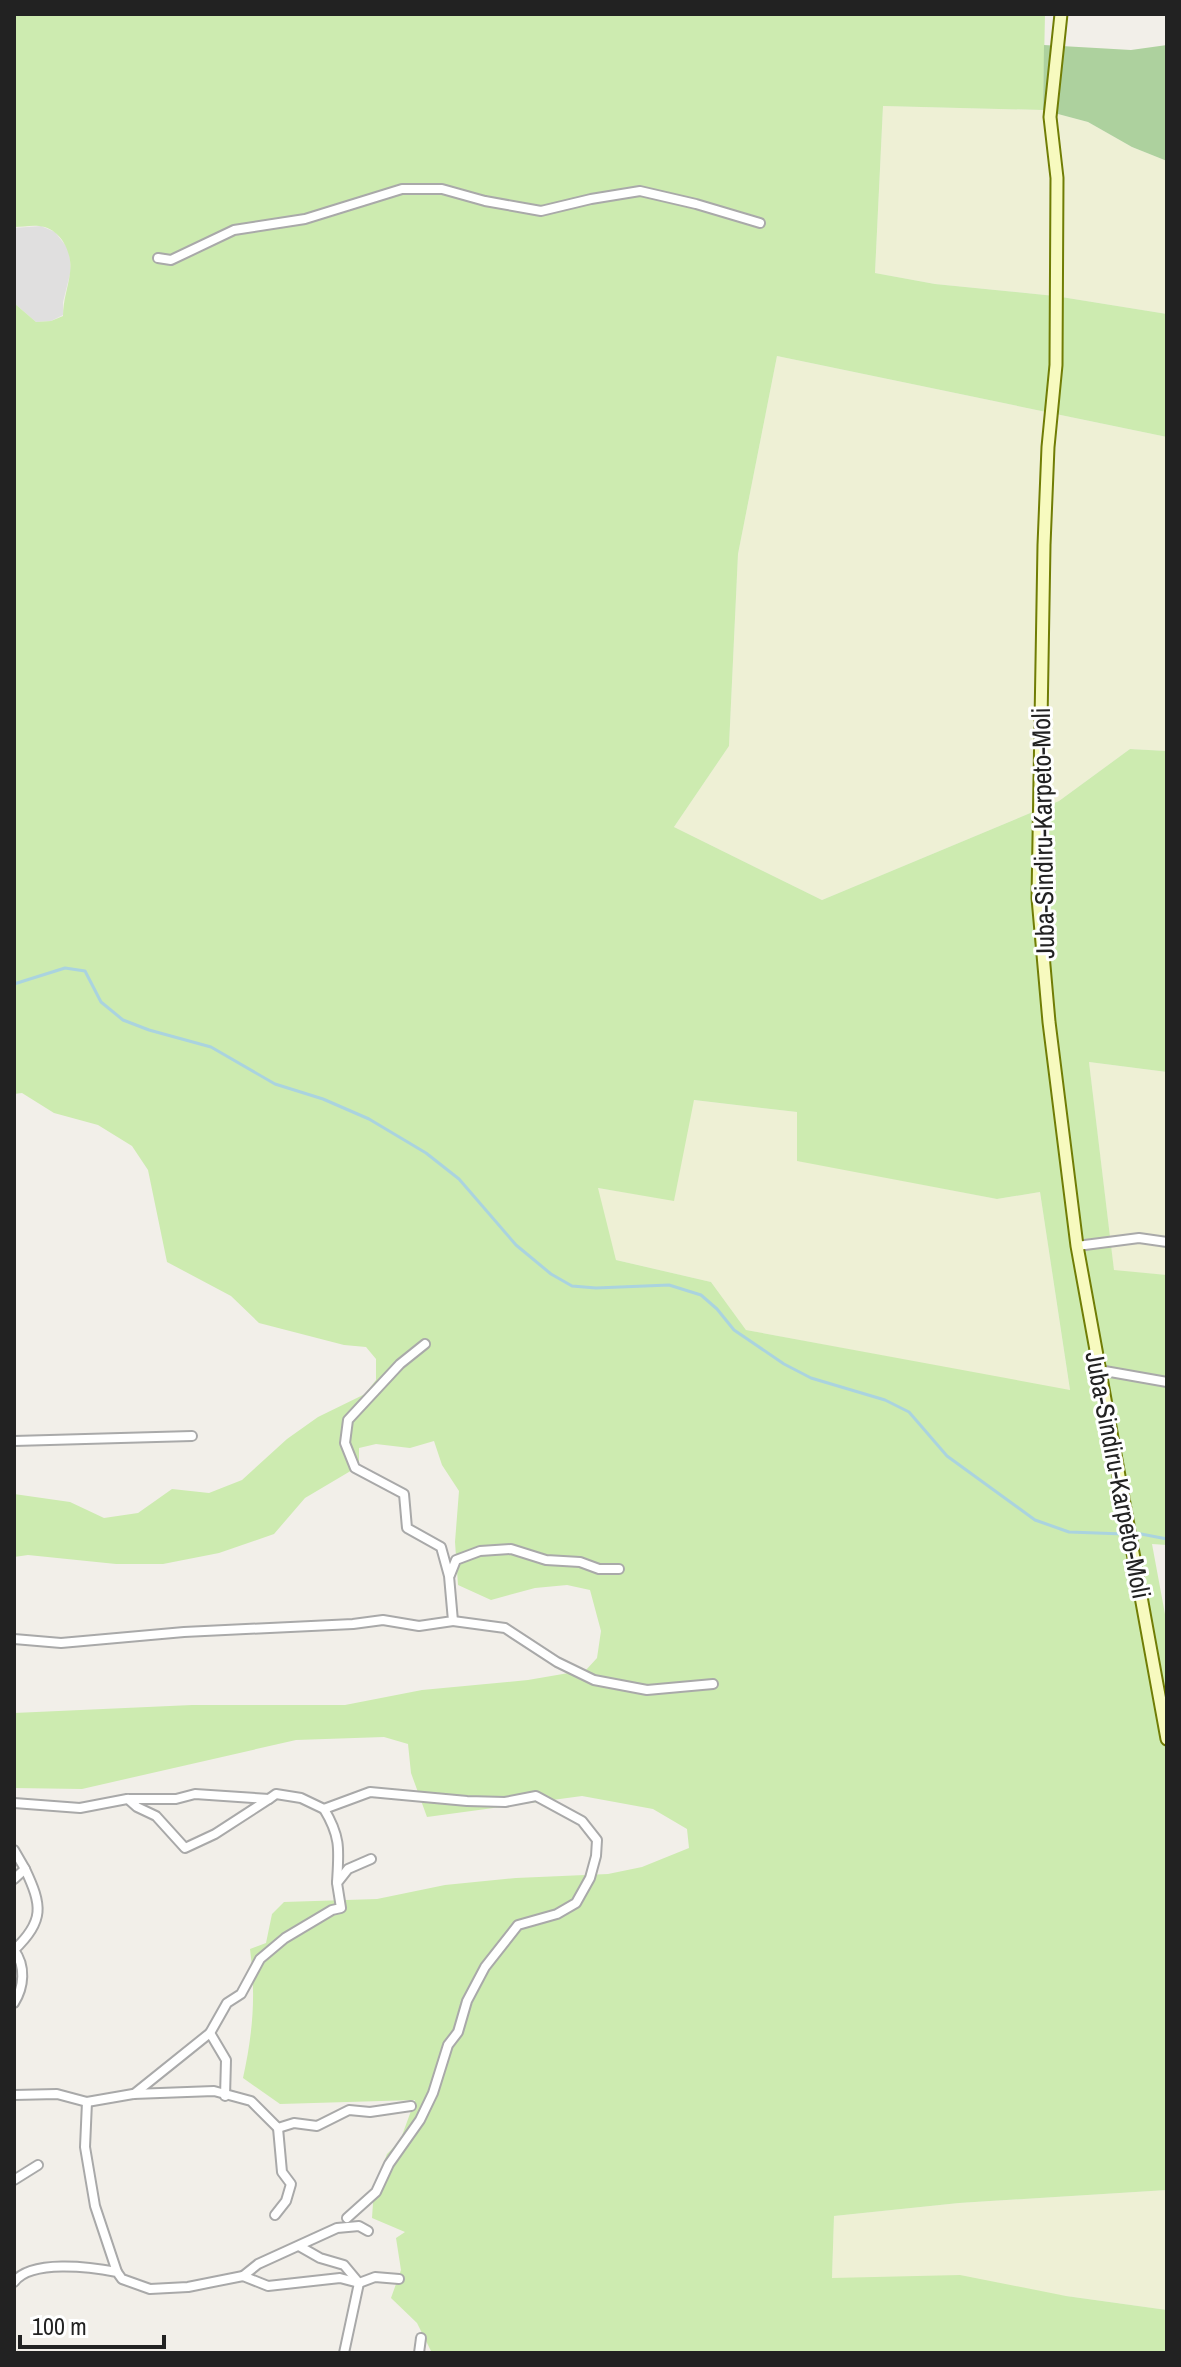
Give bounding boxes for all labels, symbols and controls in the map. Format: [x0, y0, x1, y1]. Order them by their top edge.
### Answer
street label: Juba-Sindiru-Karpeto-Moli [1023, 707, 1062, 959]
street label: Juba-Sindiru-Karpeto-Moli [1077, 1348, 1160, 1602]
scale bar [20, 2299, 164, 2349]
text: 100 m [32, 2310, 87, 2342]

